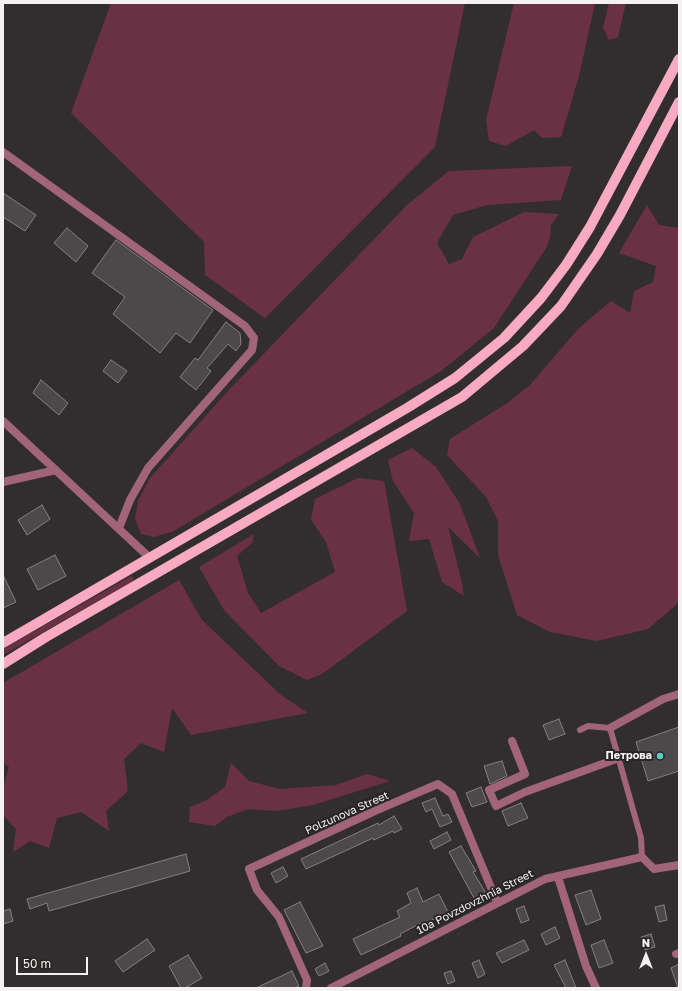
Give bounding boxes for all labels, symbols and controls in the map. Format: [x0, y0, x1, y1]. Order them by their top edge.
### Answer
place label: Петрова [606, 749, 652, 763]
marker: Петрова [655, 751, 665, 761]
street label: Polzunova Street [303, 789, 391, 837]
street label: 10a Povzdovzhnia Street [414, 867, 536, 937]
north arrow [626, 935, 666, 975]
text: N [642, 936, 650, 949]
scale bar [18, 949, 90, 975]
text: 50 m [23, 956, 51, 971]

